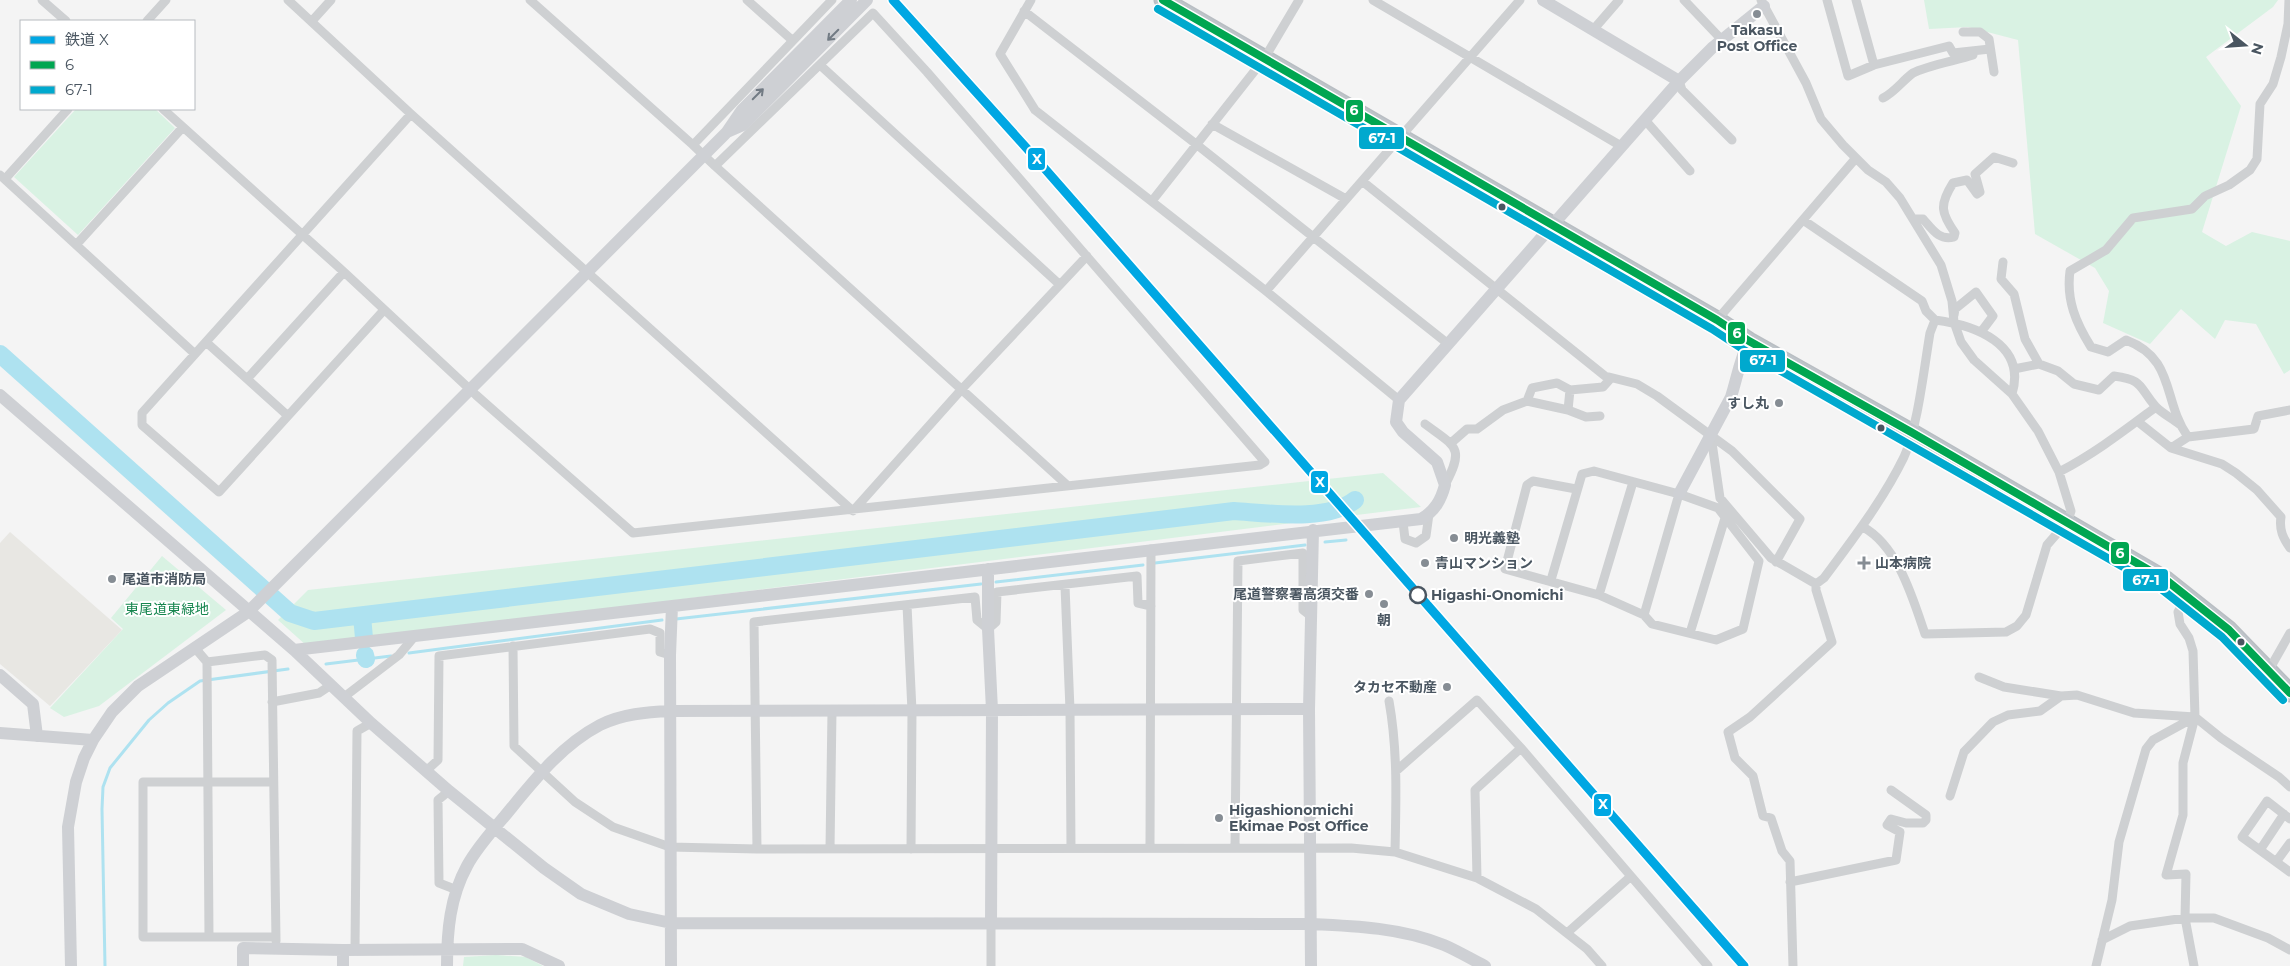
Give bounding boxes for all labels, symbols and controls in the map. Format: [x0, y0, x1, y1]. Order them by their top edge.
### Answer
marker: Takasu Post Office [1751, 8, 1763, 20]
legend [20, 20, 195, 110]
north arrow [2220, 20, 2270, 70]
place label: Takasu Post Office [1717, 21, 1797, 55]
one-way arrow [826, 29, 839, 41]
text: 鉄道 X [65, 30, 109, 49]
text: N [2247, 41, 2268, 57]
text: 6 [65, 55, 74, 74]
text: 67-1 [65, 80, 93, 99]
one-way arrow [752, 88, 764, 100]
line badge: 6 [1345, 99, 1364, 123]
text: 6 [1350, 101, 1359, 119]
line badge: 67-1 [1358, 126, 1405, 150]
text: 67-1 [1368, 129, 1396, 147]
line badge: X [1027, 147, 1046, 171]
text: X [1032, 150, 1042, 168]
unlabelled marker [1497, 202, 1507, 212]
line badge: 6 [1727, 321, 1746, 345]
text: 6 [1733, 324, 1742, 342]
line badge: 67-1 [1739, 349, 1786, 373]
text: 67-1 [1749, 351, 1777, 369]
place label: すし丸 [1727, 394, 1769, 412]
marker: すし丸 [1773, 397, 1785, 409]
unlabelled marker [1876, 423, 1886, 433]
line badge: X [1310, 470, 1329, 494]
text: X [1315, 473, 1325, 491]
place label: 明光義塾 [1464, 529, 1520, 547]
marker: 明光義塾 [1448, 532, 1460, 544]
line badge: 6 [2110, 541, 2130, 565]
text: 6 [2116, 544, 2125, 562]
place label: 青山マンション [1435, 554, 1533, 572]
place label: 山本病院 [1875, 554, 1931, 572]
marker: 山本病院 [1857, 556, 1871, 570]
marker: 青山マンション [1419, 557, 1431, 569]
line badge: 67-1 [2122, 568, 2169, 592]
place label: 尾道市消防局 [122, 570, 206, 588]
text: 67-1 [2132, 571, 2160, 589]
marker: 尾道市消防局 [106, 573, 118, 585]
place label: 尾道警察署高須交番 [1233, 585, 1359, 603]
marker: Higashi-Onomichi [1409, 586, 1427, 604]
place label: Higashi-Onomichi [1431, 586, 1563, 604]
marker: 尾道警察署高須交番 [1363, 588, 1375, 600]
marker: 朝 [1378, 598, 1390, 610]
park label: 東尾道東緑地 [125, 600, 209, 618]
place label: 朝 [1377, 611, 1391, 629]
unlabelled marker [2236, 637, 2246, 647]
place label: タカセ不動産 [1353, 678, 1437, 696]
marker: タカセ不動産 [1441, 681, 1453, 693]
line badge: X [1593, 793, 1612, 817]
text: X [1598, 795, 1608, 813]
place label: Higashionomichi Ekimae Post Office [1229, 801, 1369, 835]
marker: Higashionomichi Ekimae Post Office [1213, 812, 1225, 824]

